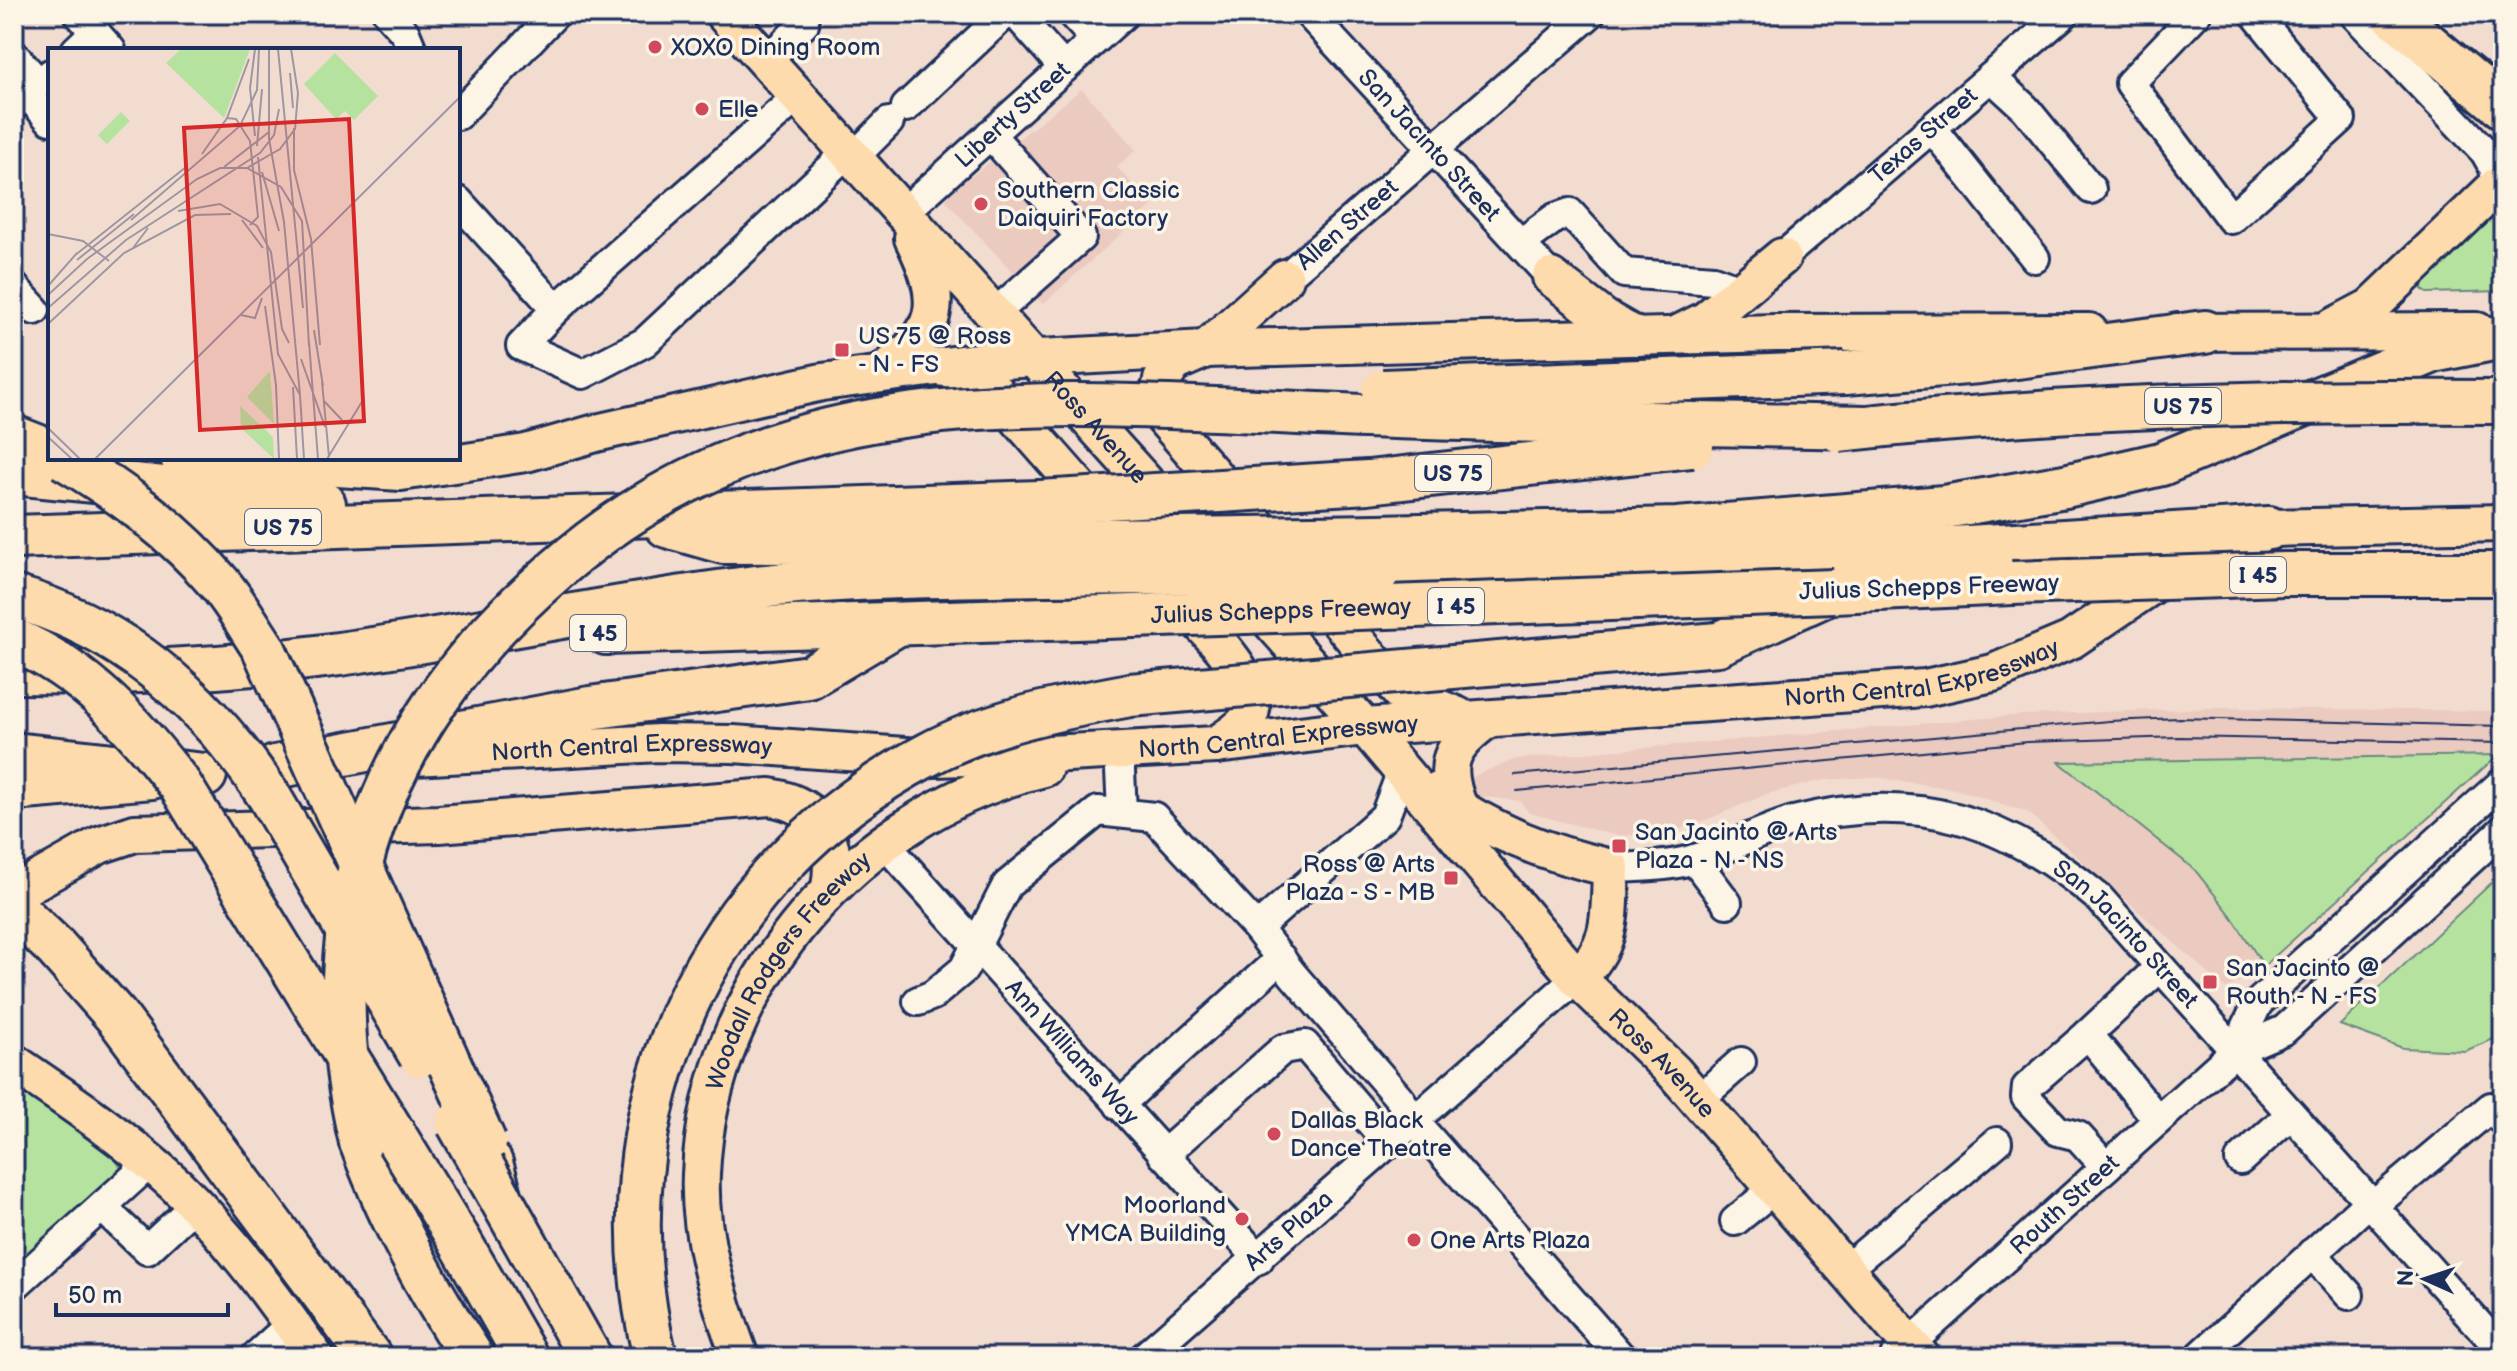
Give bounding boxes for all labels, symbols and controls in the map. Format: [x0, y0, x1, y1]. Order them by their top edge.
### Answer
place label: XOXO Dining Room [670, 33, 880, 62]
marker: XOXO Dining Room [646, 38, 664, 56]
inset map [48, 48, 460, 460]
street label: Liberty Street [949, 55, 1077, 174]
street label: San Jacinto Street [1352, 63, 1507, 228]
street label: Texas Street [1863, 81, 1984, 191]
place label: Elle [718, 95, 759, 124]
marker: Elle [693, 100, 711, 118]
street label: Allen Street [1291, 172, 1405, 277]
place label: Southern Classic Daiquiri Factory [997, 176, 1180, 233]
marker: Southern Classic Daiquiri Factory [972, 195, 990, 213]
place label: US 75 @ Ross - N - FS [858, 322, 1011, 379]
marker: US 75 @ Ross - N - FS [833, 341, 851, 359]
street label: Ross Avenue [1037, 365, 1154, 490]
road number: US 75 [2145, 388, 2221, 424]
road number: US 75 [1415, 455, 1491, 491]
road number: US 75 [245, 509, 321, 545]
road number: I 45 [2230, 557, 2286, 593]
street label: Julius Schepps Freeway [1798, 568, 2060, 607]
road number: I 45 [1428, 588, 1484, 624]
street label: Julius Schepps Freeway [1150, 592, 1412, 630]
road number: I 45 [570, 615, 626, 651]
street label: North Central Expressway [1783, 633, 2064, 713]
street label: North Central Expressway [1138, 709, 1419, 764]
street label: North Central Expressway [491, 729, 773, 768]
place label: San Jacinto @ Arts Plaza - N - NS [1635, 818, 1837, 875]
marker: San Jacinto @ Arts Plaza - N - NS [1610, 837, 1628, 855]
street label: Woodall Rodgers Freeway [700, 845, 877, 1093]
place label: Ross @ Arts Plaza - S - MB [1286, 850, 1435, 907]
street label: San Jacinto Street [2047, 854, 2205, 1015]
marker: Ross @ Arts Plaza - S - MB [1442, 869, 1460, 887]
place label: San Jacinto @ Routh - N - FS [2226, 954, 2379, 1011]
marker: San Jacinto @ Routh - N - FS [2201, 973, 2219, 991]
street label: Ann Williams Way [999, 974, 1145, 1131]
street label: Ross Avenue [1602, 1002, 1721, 1124]
place label: Dallas Black Dance Theatre [1290, 1106, 1452, 1163]
marker: Dallas Black Dance Theatre [1265, 1125, 1283, 1143]
street label: Routh Street [2004, 1148, 2126, 1261]
street label: Arts Plaza [1239, 1185, 1339, 1277]
place label: Moorland YMCA Building [1065, 1191, 1226, 1248]
marker: Moorland YMCA Building [1233, 1210, 1251, 1228]
place label: One Arts Plaza [1430, 1226, 1590, 1255]
marker: One Arts Plaza [1405, 1231, 1423, 1249]
north arrow [2385, 1239, 2465, 1319]
scale bar [56, 1267, 228, 1317]
text: N [2393, 1269, 2420, 1287]
text: 50 m [68, 1281, 122, 1310]

